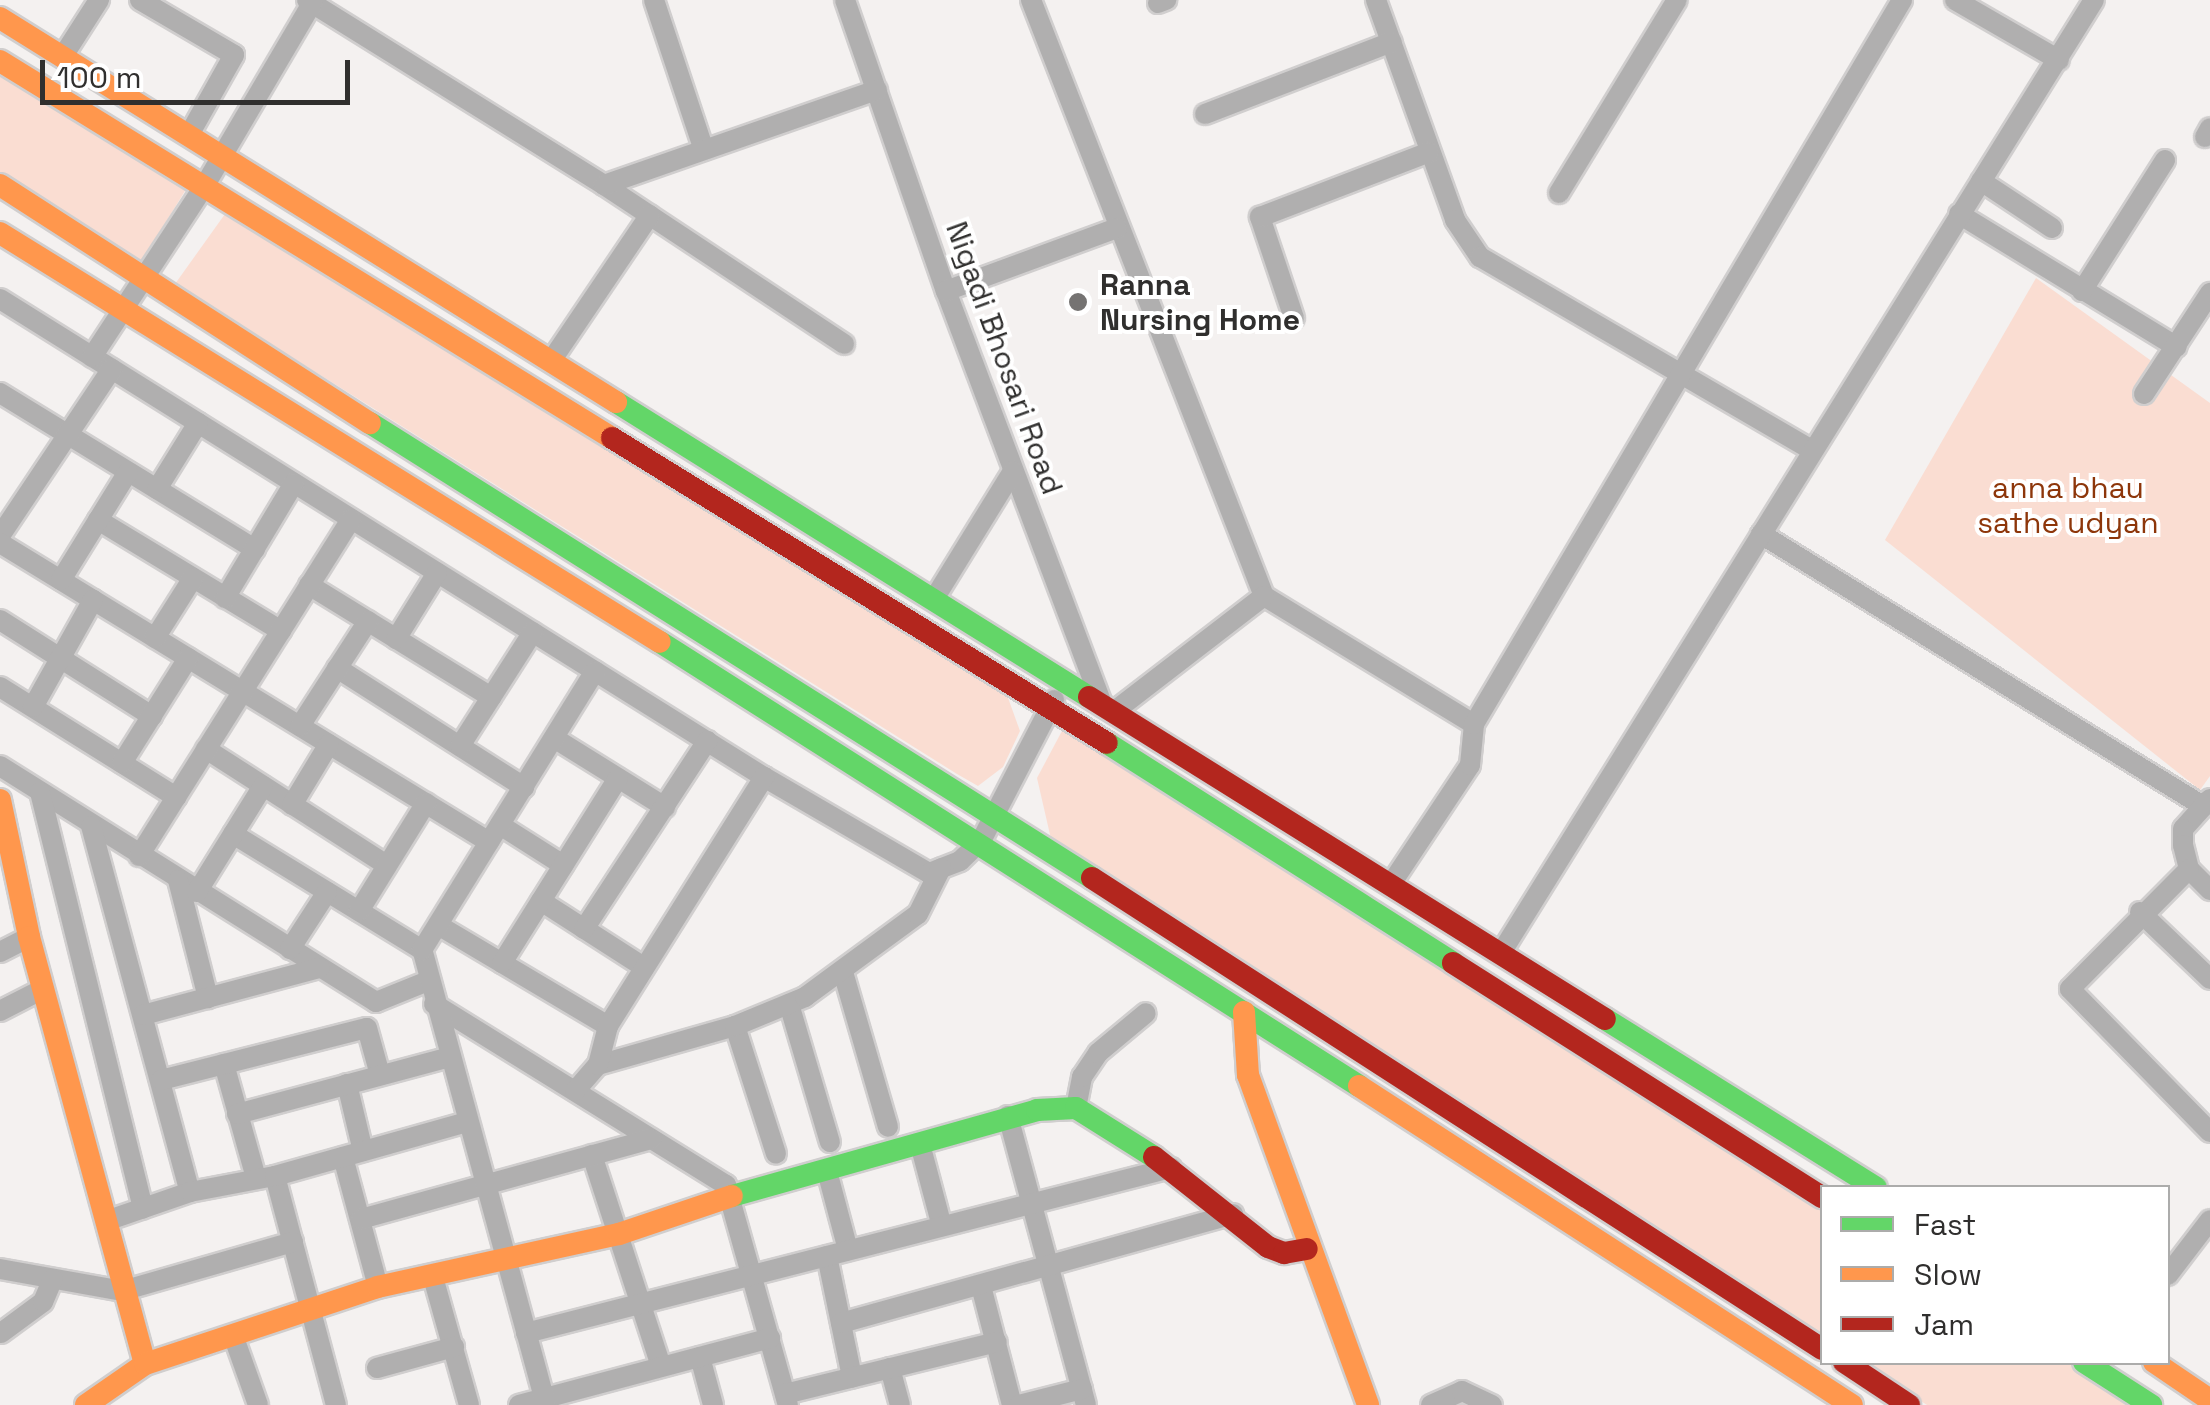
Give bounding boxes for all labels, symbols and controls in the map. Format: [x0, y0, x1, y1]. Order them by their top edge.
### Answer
scale bar [45, 40, 355, 102]
text: 100 m [57, 58, 142, 97]
street label: Nigadi Bhosari Road [938, 217, 1070, 499]
place label: Ranna Nursing Home [1100, 267, 1300, 338]
marker: Ranna Nursing Home [1065, 289, 1091, 315]
park label: anna bhau sathe udyan [1977, 470, 2159, 540]
legend [1820, 1185, 2170, 1365]
text: Fast [1914, 1205, 1976, 1244]
text: Slow [1914, 1255, 1982, 1294]
text: Jam [1914, 1305, 1974, 1344]

